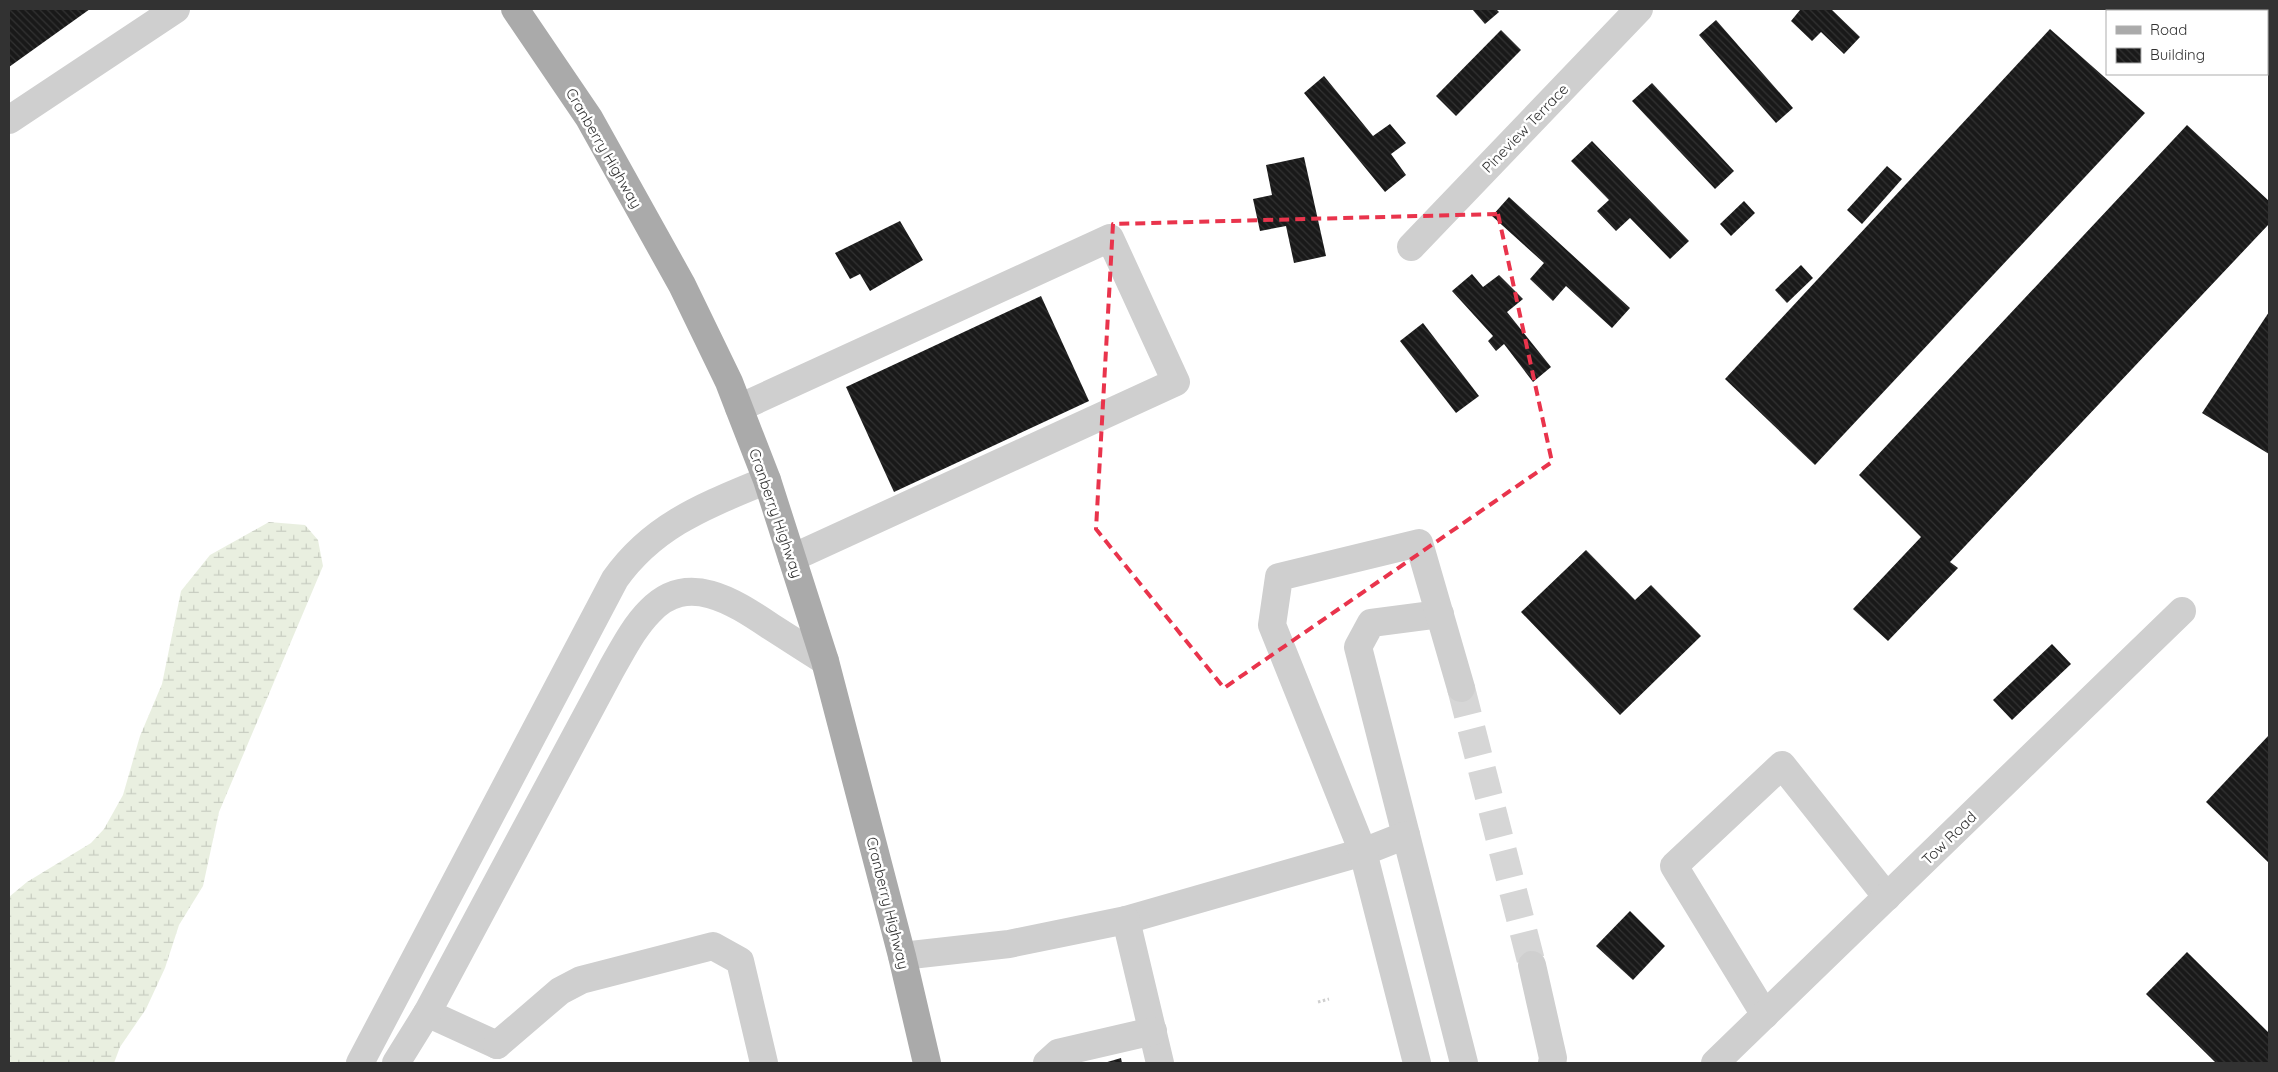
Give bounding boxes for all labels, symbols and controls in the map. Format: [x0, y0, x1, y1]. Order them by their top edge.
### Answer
legend [2106, 10, 2268, 75]
text: Road [2150, 20, 2187, 39]
text: Building [2150, 45, 2205, 64]
street label: Pineview Terrace [1478, 79, 1572, 177]
street label: Cranberry Highway [562, 84, 646, 212]
street label: Cranberry Highway [745, 446, 807, 580]
street label: Tow Road [1918, 807, 1980, 869]
street label: Cranberry Highway [862, 835, 914, 971]

